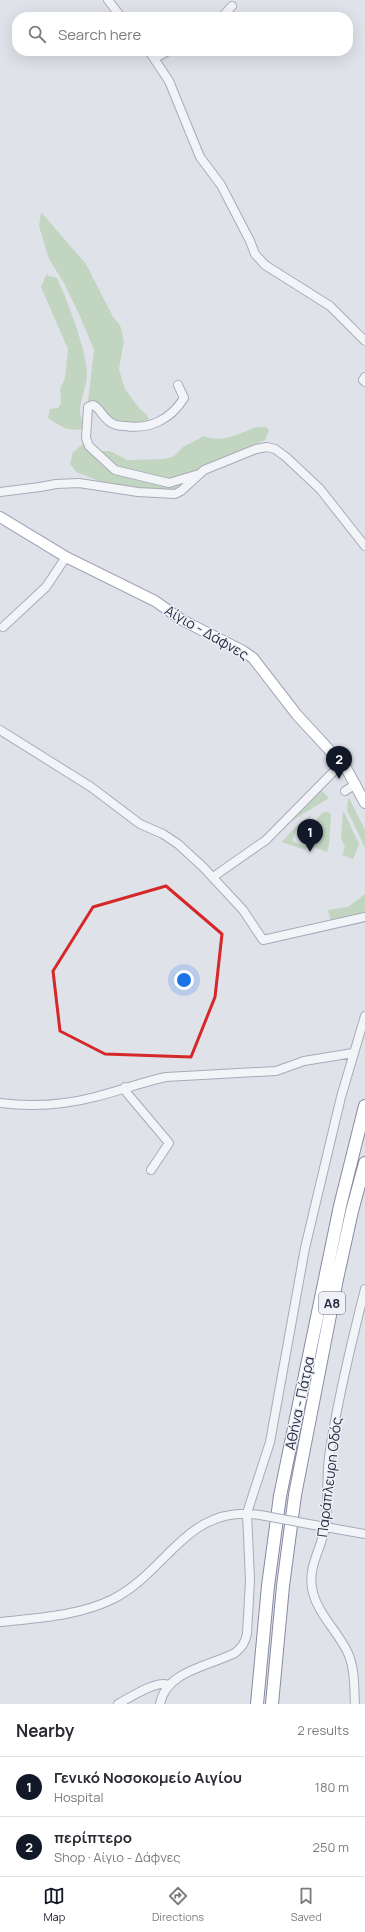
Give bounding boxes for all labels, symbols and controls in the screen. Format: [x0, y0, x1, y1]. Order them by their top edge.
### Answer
search box [12, 12, 353, 56]
icon: search [26, 23, 48, 45]
text: Search here [58, 24, 141, 45]
street label: Αίγιο - Δάφνες [162, 600, 253, 664]
pin: 2 [326, 746, 352, 779]
pin: 1 [297, 819, 323, 852]
your location [174, 970, 194, 990]
road number: Α8 [319, 1292, 345, 1314]
street label: Αθήνα - Πάτρα [280, 1354, 318, 1452]
street label: Παράπλευρη Οδός [312, 1416, 346, 1538]
text: Nearby [16, 1719, 74, 1742]
text: 2 results [297, 1721, 349, 1739]
text: Γενικό Νοσοκομείο Αιγίου [54, 1767, 242, 1788]
text: 1 [26, 1778, 32, 1796]
text: 180 m [315, 1778, 349, 1796]
text: Hospital [54, 1788, 104, 1806]
text: περίπτερο [54, 1827, 132, 1848]
text: 2 [25, 1838, 33, 1856]
text: 250 m [313, 1838, 349, 1856]
text: Shop · Αίγιο - Δάφνες [54, 1848, 181, 1866]
tab: Map [43, 1885, 65, 1924]
tab: Directions [152, 1885, 204, 1924]
tab: Saved [291, 1885, 322, 1924]

